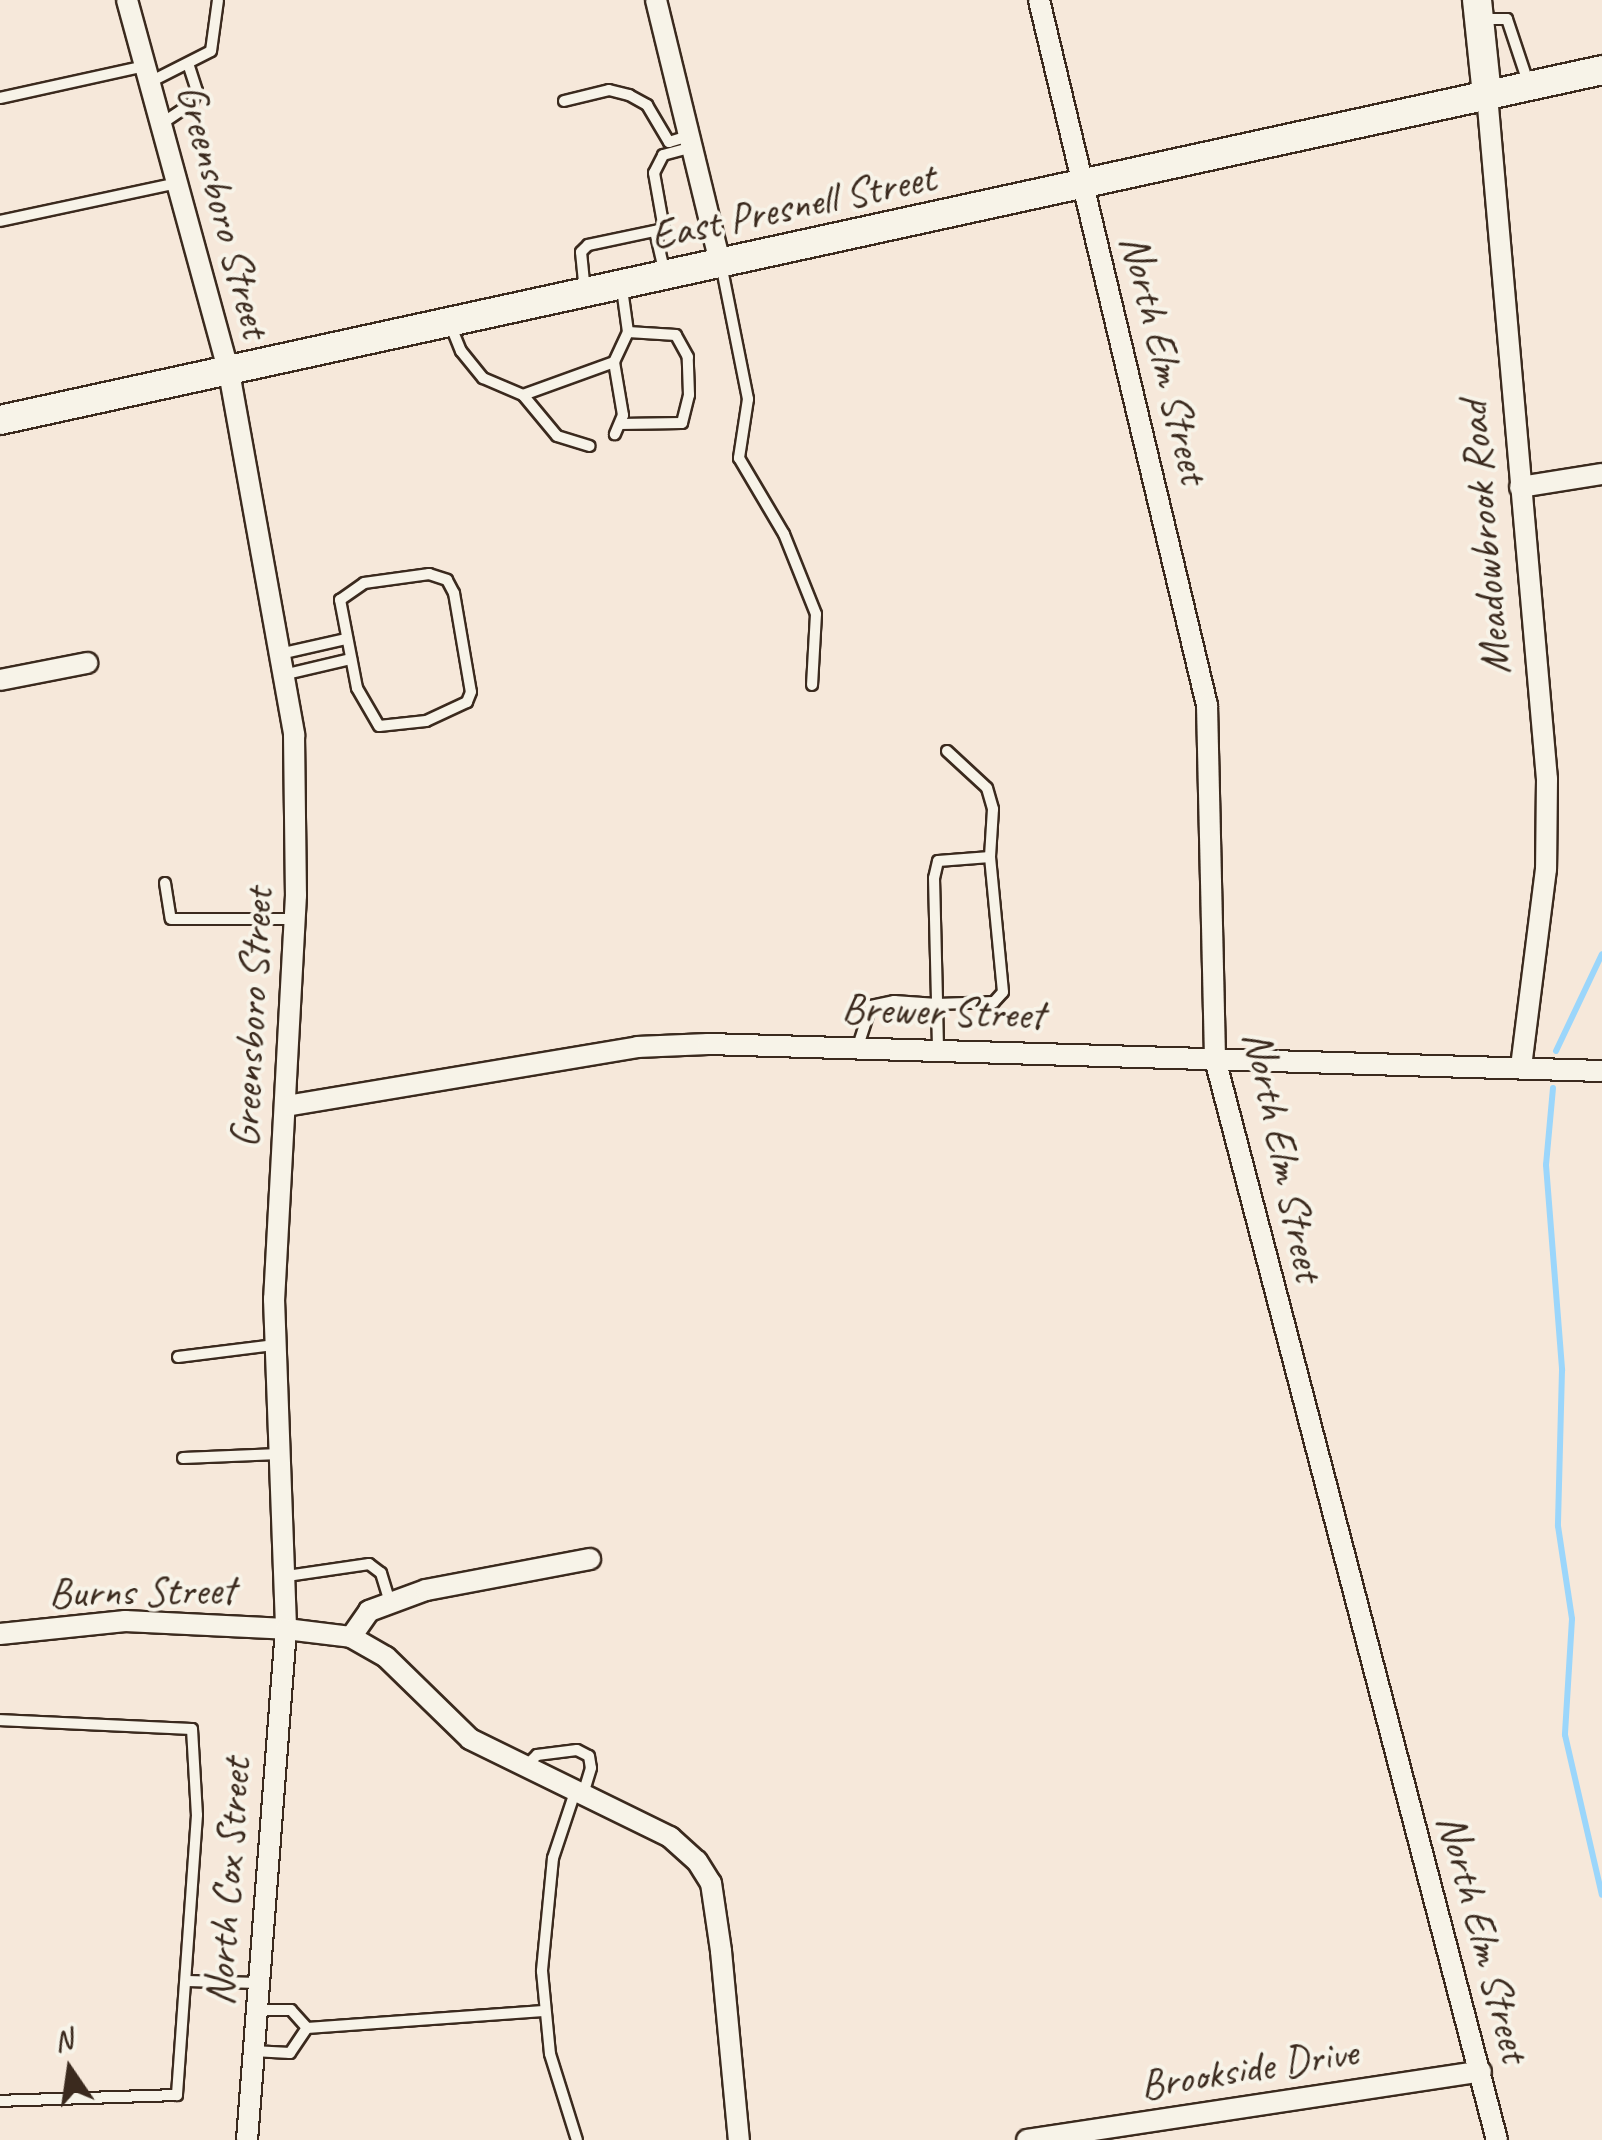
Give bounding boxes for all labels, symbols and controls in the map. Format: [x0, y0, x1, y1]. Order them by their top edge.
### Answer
street label: Greensboro Street [165, 79, 281, 343]
street label: East Presnell Street [646, 152, 940, 262]
street label: North Elm Street [1109, 229, 1219, 489]
street label: Meadowbrook Road [1448, 400, 1522, 676]
street label: Greensboro Street [220, 886, 284, 1150]
street label: Brewer Street [841, 983, 1045, 1041]
street label: North Elm Street [1232, 1026, 1334, 1286]
street label: Burns Street [48, 1565, 236, 1619]
street label: North Cox Street [194, 1756, 262, 2008]
street label: North Elm Street [1426, 1808, 1540, 2068]
north arrow [20, 2020, 120, 2120]
text: N [51, 2021, 76, 2059]
street label: Brookside Drive [1136, 2027, 1362, 2111]

